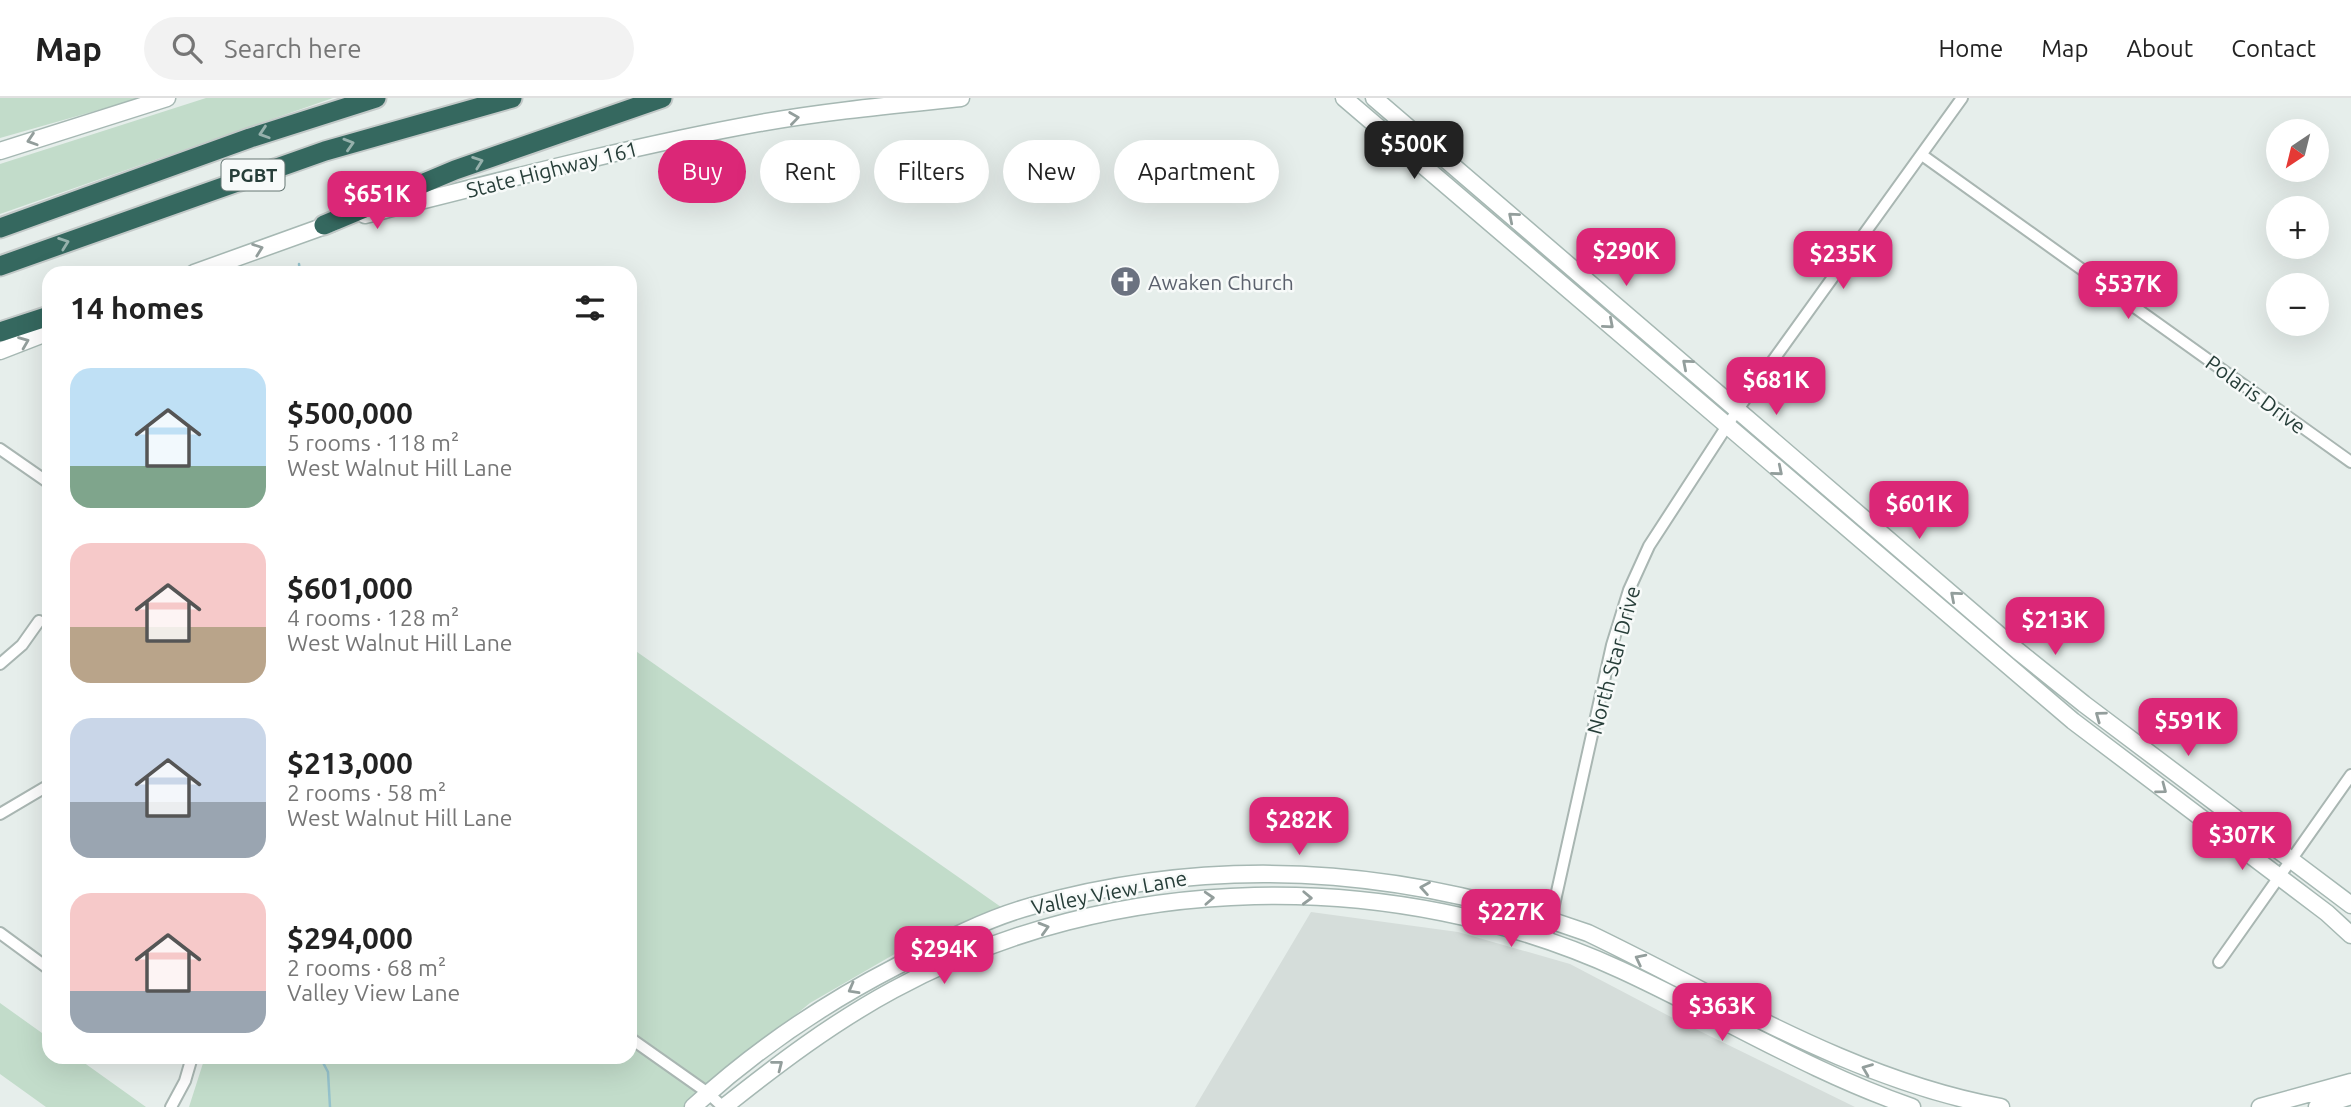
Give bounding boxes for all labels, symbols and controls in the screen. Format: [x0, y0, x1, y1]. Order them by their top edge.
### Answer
search box [144, 17, 634, 80]
icon: search [168, 29, 206, 67]
text: Map [35, 30, 102, 67]
text: Search here [224, 34, 362, 63]
text: Home [1938, 35, 2003, 62]
text: Map [2041, 35, 2088, 62]
text: About [2126, 35, 2193, 62]
text: Contact [2231, 35, 2316, 62]
one-way arrow [788, 111, 800, 126]
north arrow [2266, 119, 2329, 182]
map controls [2266, 119, 2329, 336]
pin: $500K [1365, 122, 1463, 181]
one-way arrow [258, 125, 270, 140]
text: $500K [1380, 131, 1448, 156]
one-way arrow [26, 132, 38, 147]
street label: State Highway 161 [464, 136, 640, 202]
one-way arrow [342, 137, 354, 152]
chip: Buy [658, 140, 746, 203]
chip: Rent [760, 140, 860, 203]
chip: Filters [874, 140, 989, 203]
chip: New [1003, 140, 1100, 203]
chip: Apartment [1114, 140, 1279, 203]
one-way arrow [471, 156, 483, 170]
road number: PGBT [222, 159, 284, 190]
pin: $651K [328, 172, 426, 231]
text: $651K [343, 181, 411, 206]
button: + [2266, 196, 2329, 259]
one-way arrow [1509, 213, 1522, 225]
pin: $290K [1577, 228, 1675, 288]
pin: $235K [1794, 232, 1892, 291]
one-way arrow [58, 237, 70, 251]
text: $290K [1592, 238, 1660, 263]
text: $235K [1809, 241, 1877, 266]
one-way arrow [252, 244, 264, 258]
pin: $537K [2079, 262, 2177, 321]
church icon: Awaken Church [1108, 265, 1142, 299]
place label: Awaken Church [1148, 270, 1294, 294]
text: $537K [2094, 271, 2162, 296]
button: − [2266, 273, 2329, 336]
icon: filters [571, 289, 609, 327]
text: 14 homes [70, 291, 204, 325]
one-way arrow [1601, 316, 1614, 328]
one-way arrow [18, 336, 30, 350]
street label: Polaris Drive [2201, 350, 2311, 438]
pin: $681K [1727, 358, 1825, 417]
one-way arrow [1682, 360, 1695, 372]
text: $681K [1742, 367, 1810, 392]
icon: home [126, 396, 210, 480]
text: $500,000 [287, 396, 413, 430]
text: 5 rooms · 118 m² [287, 430, 459, 455]
text: West Walnut Hill Lane [287, 455, 512, 480]
one-way arrow [1770, 463, 1783, 475]
pin: $601K [1870, 482, 1968, 541]
text: $601K [1885, 491, 1953, 516]
icon: home [126, 571, 210, 655]
text: $601,000 [287, 571, 413, 605]
street label: North Star Drive [1582, 583, 1644, 737]
one-way arrow [1950, 592, 1963, 604]
pin: $213K [2006, 598, 2104, 657]
text: 4 rooms · 128 m² [287, 605, 459, 630]
text: $213K [2021, 607, 2089, 632]
text: West Walnut Hill Lane [287, 630, 512, 655]
pin: $591K [2139, 698, 2237, 758]
text: $591K [2154, 708, 2222, 733]
one-way arrow [2095, 712, 2107, 724]
icon: home [126, 746, 210, 830]
text: $213,000 [287, 746, 413, 780]
text: 2 rooms · 58 m² [287, 780, 446, 805]
one-way arrow [2154, 781, 2167, 793]
pin: $282K [1250, 798, 1348, 857]
text: West Walnut Hill Lane [287, 805, 512, 830]
text: $282K [1265, 807, 1333, 832]
pin: $307K [2193, 812, 2291, 872]
text: $307K [2208, 822, 2276, 847]
street label: Valley View Lane [1029, 865, 1189, 919]
one-way arrow [1419, 881, 1431, 896]
one-way arrow [1302, 890, 1313, 905]
pin: $227K [1462, 890, 1560, 949]
one-way arrow [1204, 891, 1215, 906]
text: $227K [1477, 899, 1545, 924]
icon: home [126, 921, 210, 1005]
text: $294,000 [287, 921, 413, 955]
one-way arrow [1038, 922, 1050, 937]
pin: $294K [895, 926, 993, 986]
text: $294K [910, 936, 978, 961]
one-way arrow [1635, 953, 1647, 967]
text: 2 rooms · 68 m² [287, 955, 446, 980]
text: Valley View Lane [287, 980, 460, 1005]
one-way arrow [848, 981, 860, 995]
pin: $363K [1673, 984, 1771, 1043]
text: $363K [1688, 993, 1756, 1018]
one-way arrow [770, 1061, 782, 1074]
one-way arrow [1861, 1063, 1873, 1077]

